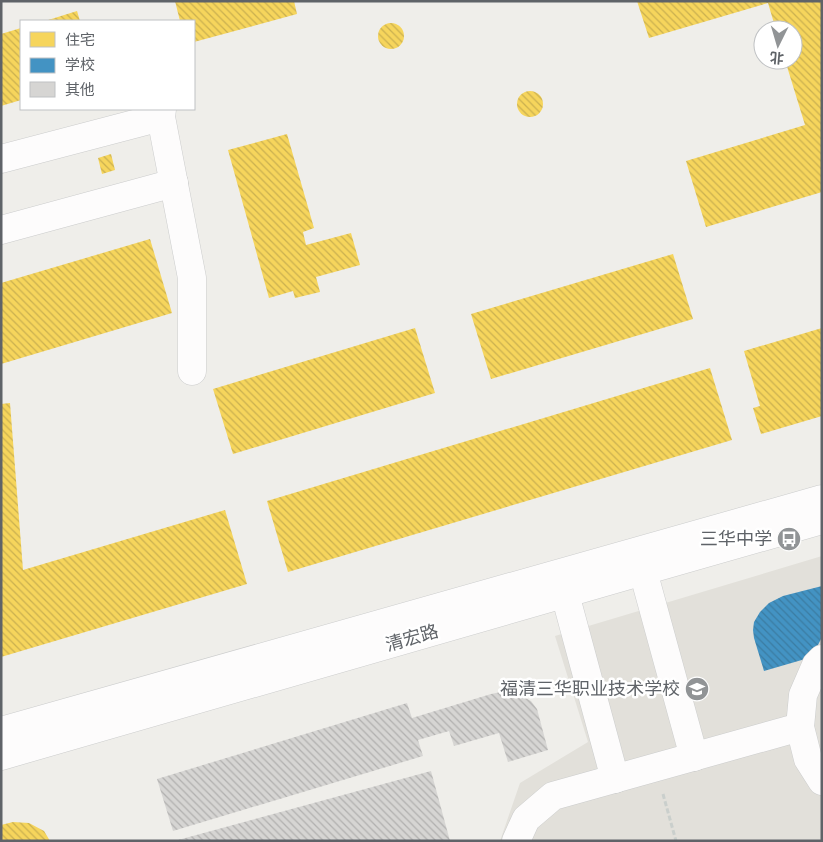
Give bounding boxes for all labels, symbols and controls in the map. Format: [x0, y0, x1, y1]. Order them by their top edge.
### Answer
legend [20, 20, 195, 110]
north arrow [753, 20, 803, 70]
text: 住宅 [65, 31, 95, 48]
text: 北 [769, 49, 785, 67]
text: 学校 [65, 56, 95, 73]
text: 其他 [65, 81, 95, 98]
bus stop icon: 三华中学 [776, 526, 802, 552]
place label: 三华中学 [700, 528, 772, 549]
street label: 清宏路 [383, 620, 441, 655]
school or university icon: 福清三华职业技术学校 [684, 676, 710, 702]
place label: 福清三华职业技术学校 [500, 678, 680, 699]

